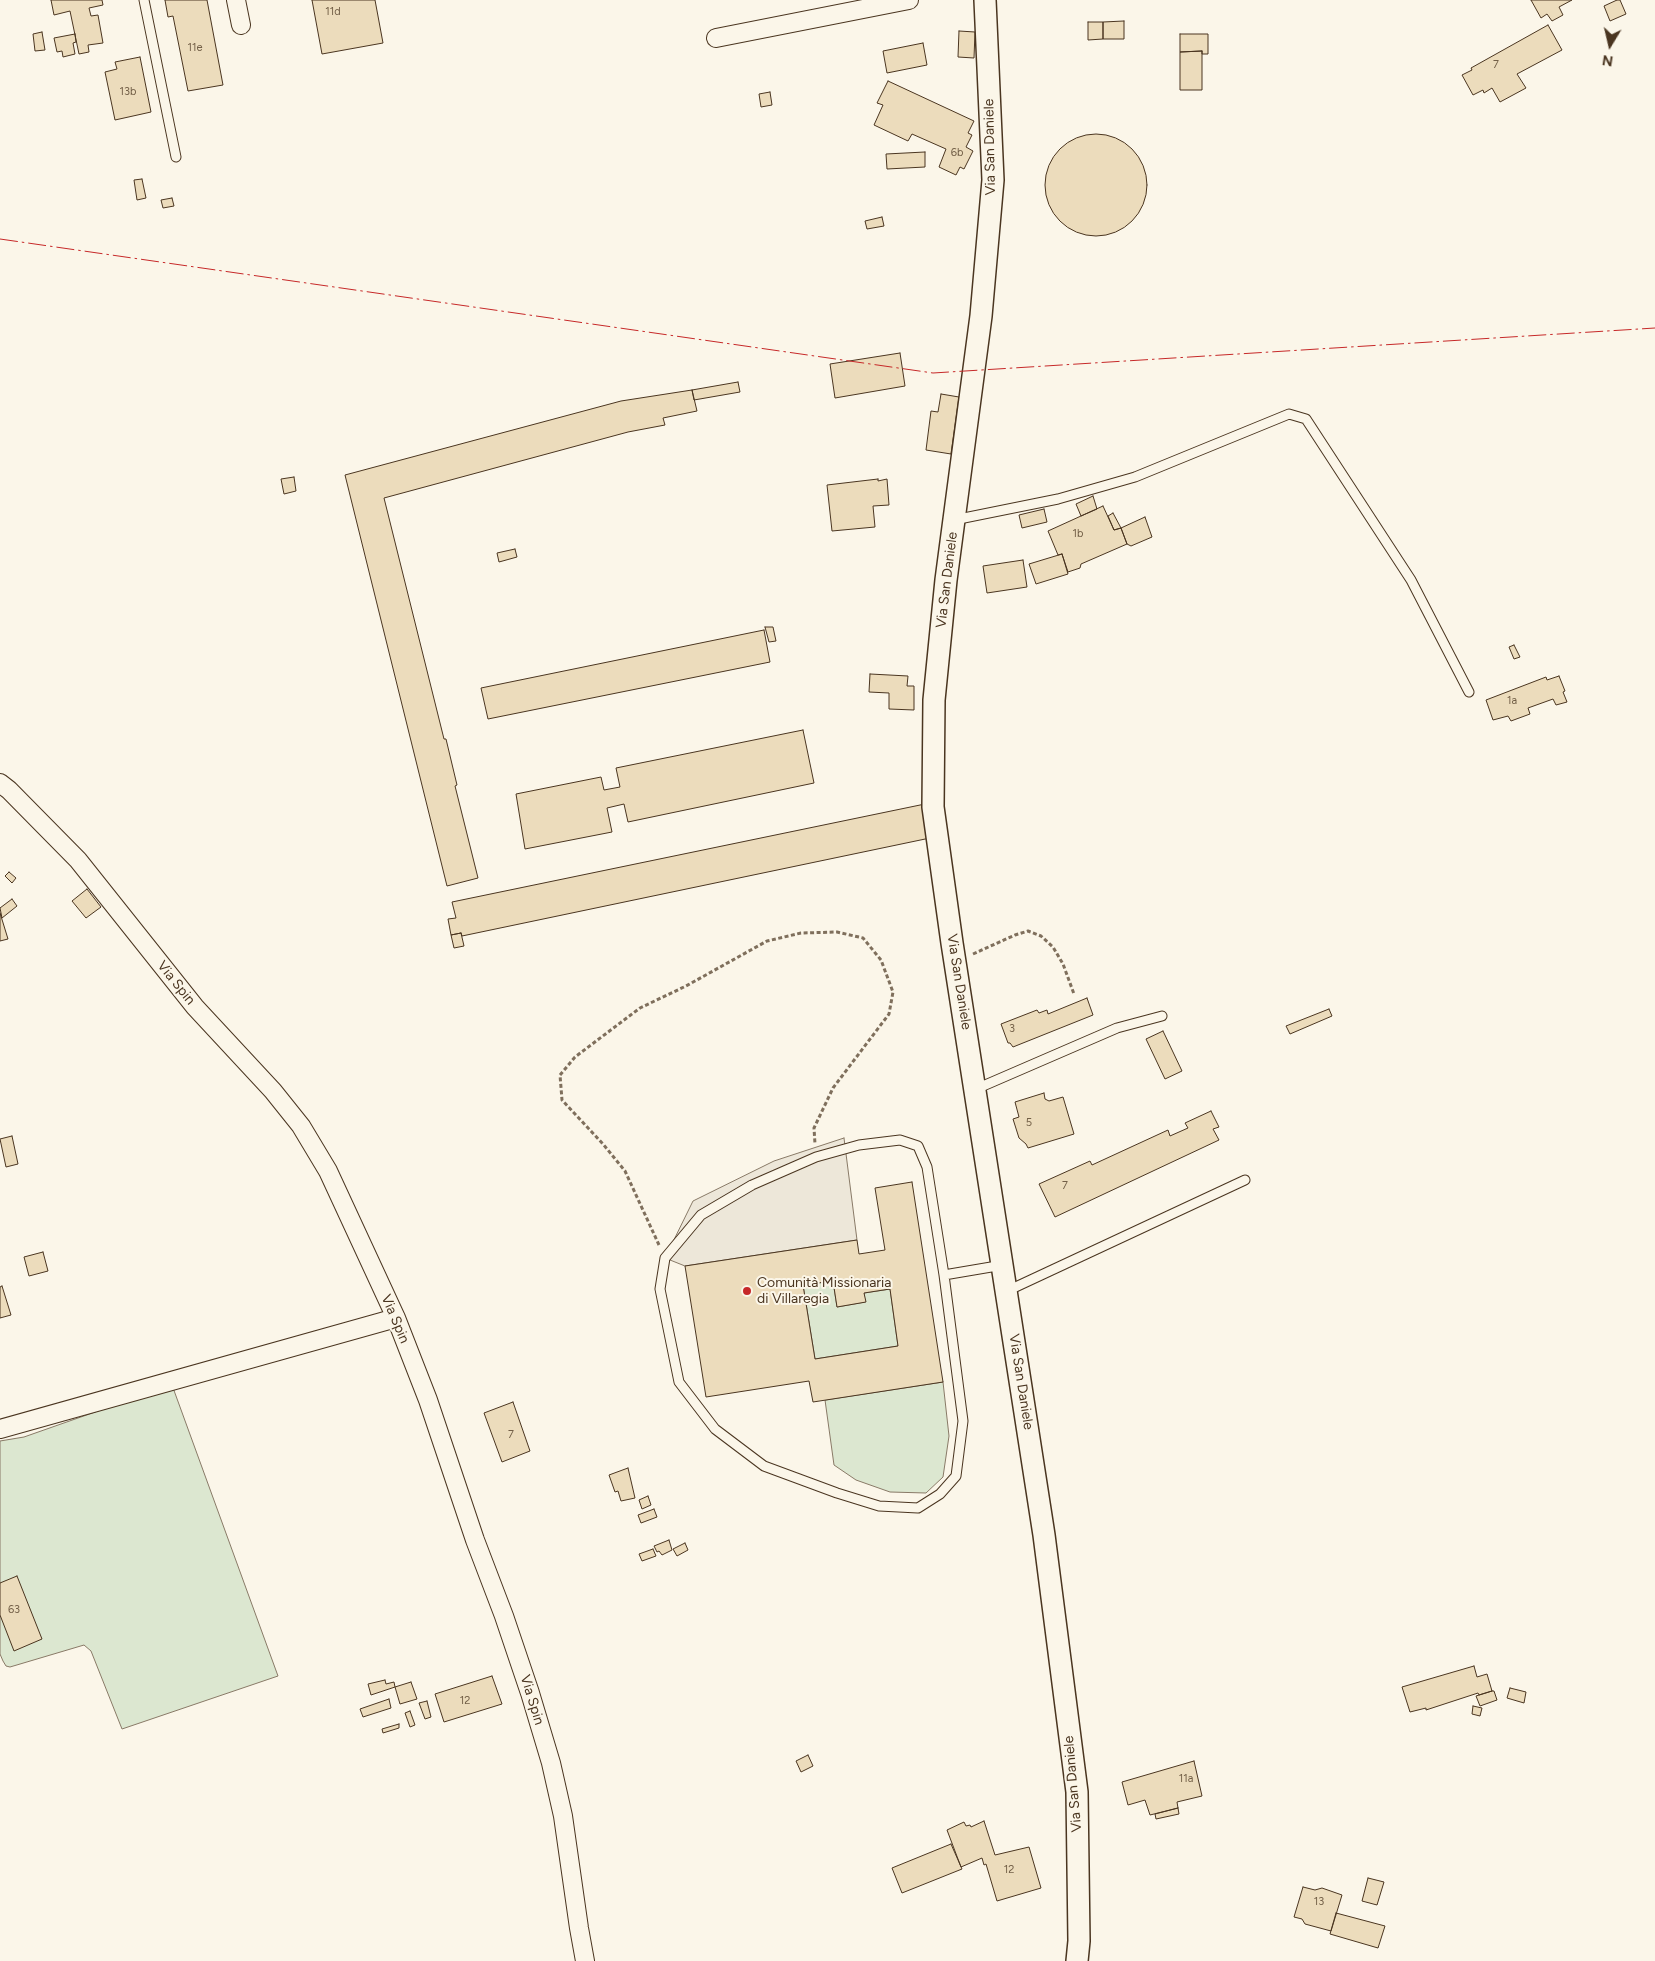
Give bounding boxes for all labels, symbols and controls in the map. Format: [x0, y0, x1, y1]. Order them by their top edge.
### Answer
house number: 11d [325, 5, 341, 19]
north arrow [1585, 20, 1635, 70]
house number: 11e [187, 41, 203, 55]
text: N [1601, 51, 1614, 70]
house number: 7 [1493, 58, 1499, 72]
house number: 13b [120, 85, 136, 99]
street label: Via San Daniele [981, 98, 999, 196]
house number: 6b [951, 146, 963, 160]
house number: 1b [1073, 527, 1083, 541]
street label: Via San Daniele [933, 531, 961, 629]
house number: 1a [1507, 694, 1517, 708]
street label: Via San Daniele [943, 933, 975, 1031]
street label: Via Spin [153, 958, 199, 1008]
house number: 3 [1009, 1022, 1015, 1036]
house number: 5 [1026, 1116, 1032, 1130]
house number: 7 [1062, 1179, 1068, 1193]
place label: Comunità Missionaria di Villaregia [757, 1275, 891, 1308]
marker: Comunità Missionaria di Villaregia [741, 1285, 753, 1297]
street label: Via Spin [377, 1292, 413, 1346]
street label: Via San Daniele [1005, 1333, 1037, 1431]
house number: 7 [508, 1428, 514, 1442]
house number: 63 [8, 1603, 20, 1617]
street label: Via Spin [516, 1673, 548, 1727]
house number: 12 [460, 1694, 470, 1708]
street label: Via San Daniele [1060, 1735, 1086, 1833]
house number: 11a [1179, 1772, 1193, 1786]
house number: 12 [1004, 1863, 1014, 1877]
house number: 13 [1314, 1895, 1324, 1909]

